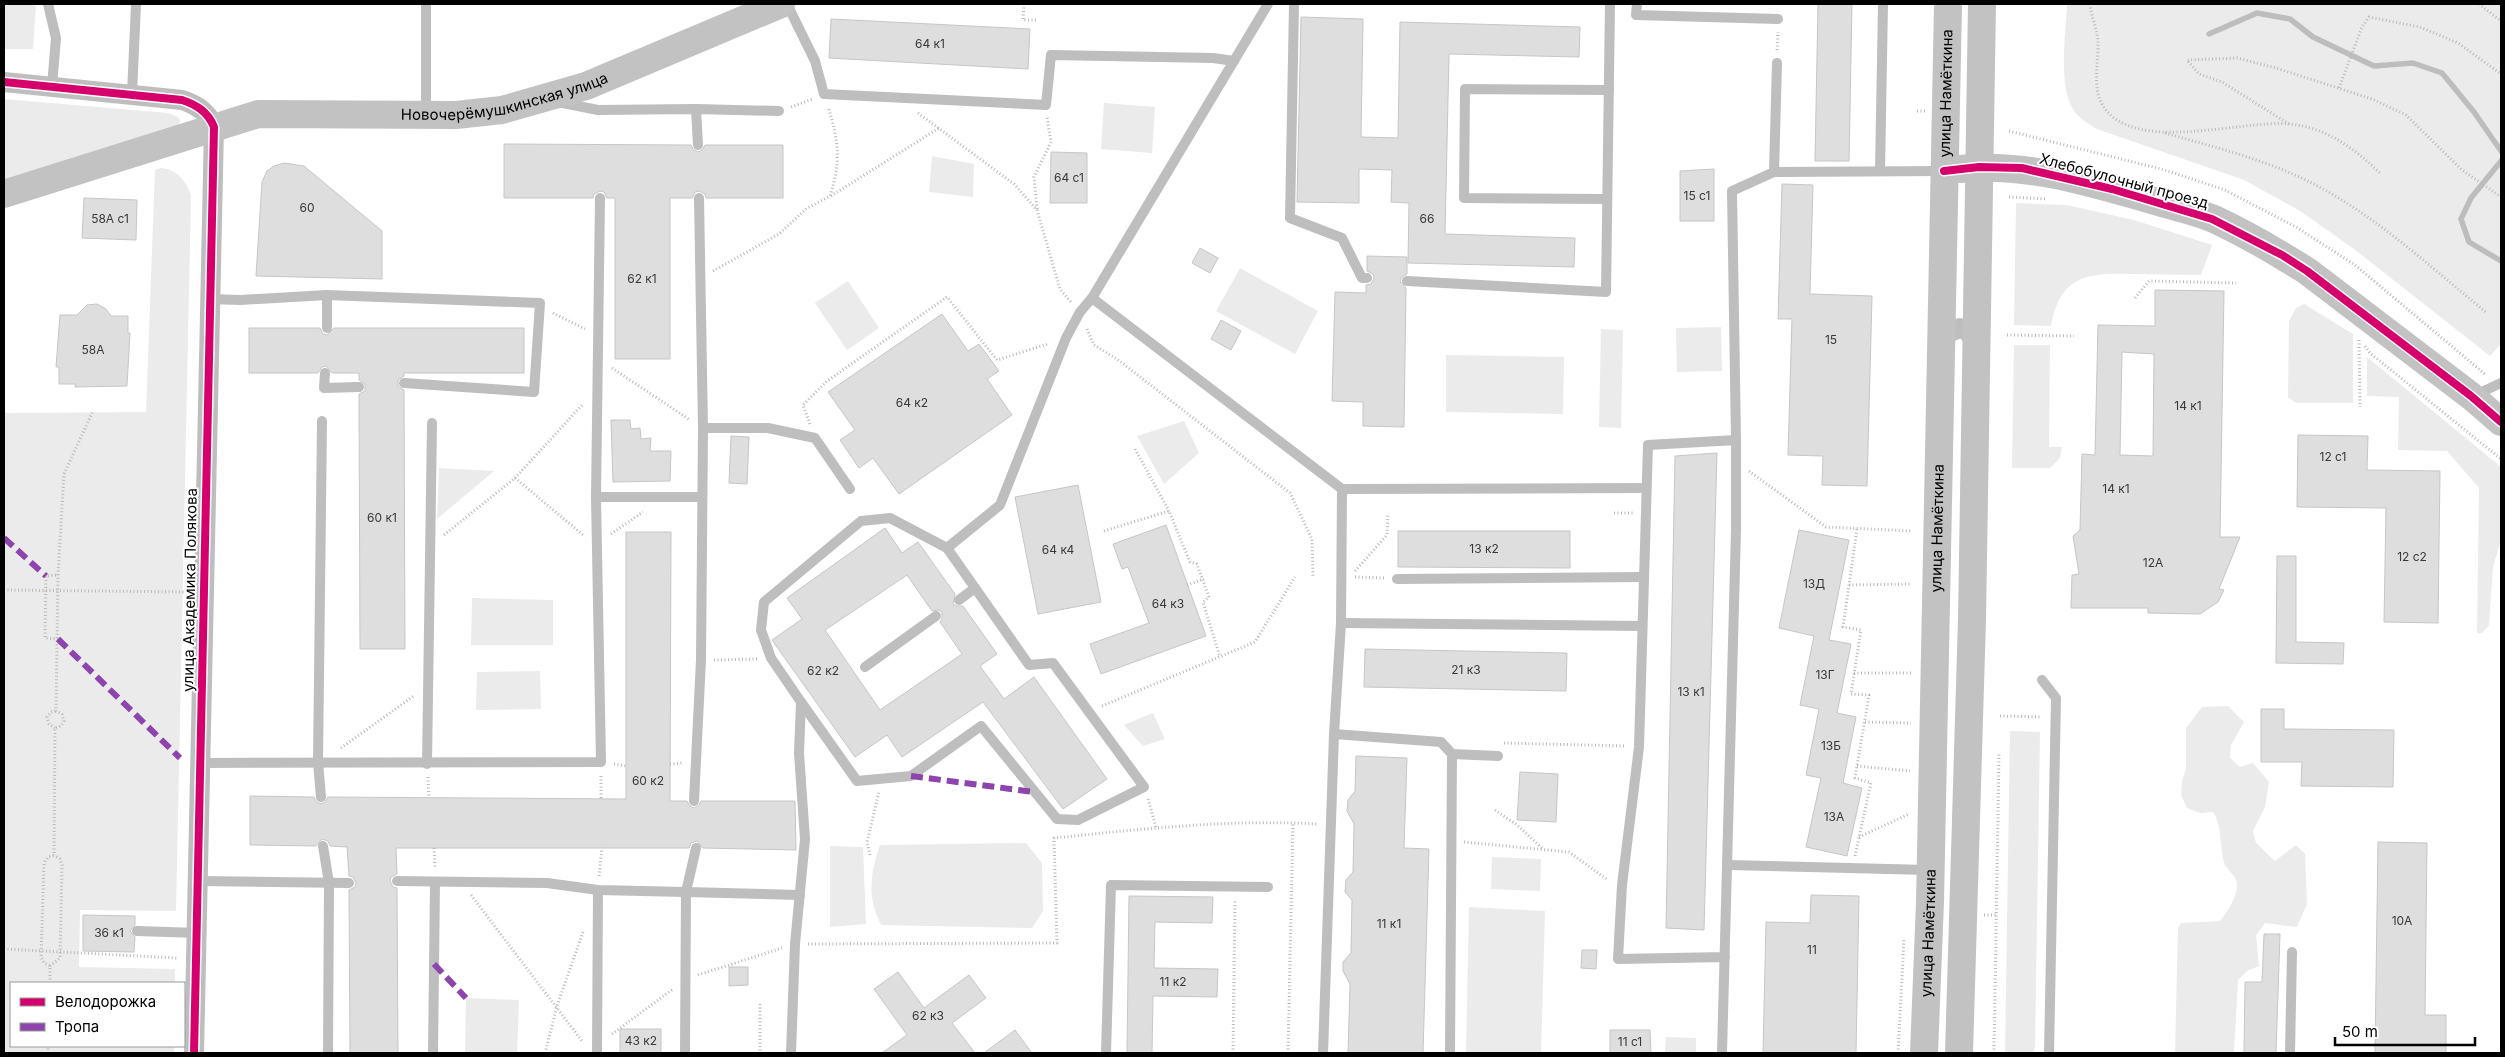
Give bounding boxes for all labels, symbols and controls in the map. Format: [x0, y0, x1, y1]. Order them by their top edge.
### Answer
street label: улица Намёткина [1935, 29, 1956, 158]
house number: 64 к1 [915, 36, 945, 51]
street label: Новочерёмушкинская улица [401, 68, 611, 124]
street label: Хлебобулочный проезд [2038, 149, 2211, 212]
house number: 64 с1 [1054, 170, 1084, 185]
house number: 15 с1 [1684, 188, 1710, 203]
house number: 60 [299, 200, 315, 215]
house number: 58А с1 [91, 211, 129, 226]
house number: 66 [1420, 211, 1434, 226]
house number: 62 к1 [627, 271, 657, 286]
house number: 15 [1825, 332, 1837, 347]
house number: 58А [82, 342, 105, 357]
house number: 64 к2 [896, 395, 928, 410]
house number: 14 к1 [2174, 398, 2202, 413]
house number: 12 с1 [2320, 449, 2346, 464]
street label: улица Намёткина [1926, 464, 1948, 593]
house number: 14 к1 [2102, 481, 2130, 496]
street label: улица Академика Полякова [178, 488, 201, 692]
house number: 60 к1 [367, 510, 397, 525]
house number: 13 к2 [1469, 541, 1499, 556]
house number: 64 к4 [1042, 542, 1074, 557]
house number: 12 с2 [2397, 549, 2427, 564]
house number: 12А [2143, 555, 2163, 570]
house number: 13Д [1803, 576, 1825, 591]
house number: 64 к3 [1152, 596, 1184, 611]
house number: 21 к3 [1451, 662, 1481, 677]
house number: 62 к2 [807, 663, 839, 678]
house number: 13Г [1815, 667, 1835, 682]
house number: 13 к1 [1677, 684, 1705, 699]
house number: 13Б [1821, 738, 1841, 753]
house number: 60 к2 [632, 773, 664, 788]
house number: 13А [1824, 809, 1844, 824]
street label: улица Намёткина [1916, 869, 1940, 998]
house number: 10А [2392, 913, 2412, 928]
house number: 11 к1 [1377, 916, 1401, 931]
house number: 36 к1 [94, 925, 124, 940]
house number: 11 [1807, 942, 1817, 957]
house number: 11 к2 [1160, 974, 1186, 989]
legend [10, 982, 185, 1047]
text: Велодорожка [55, 992, 156, 1011]
house number: 62 к3 [912, 1008, 944, 1023]
scale bar [2335, 1014, 2475, 1046]
text: Тропа [55, 1017, 99, 1036]
text: 50 m [2342, 1022, 2378, 1041]
house number: 43 к2 [625, 1033, 657, 1048]
house number: 11 с1 [1618, 1034, 1642, 1049]

